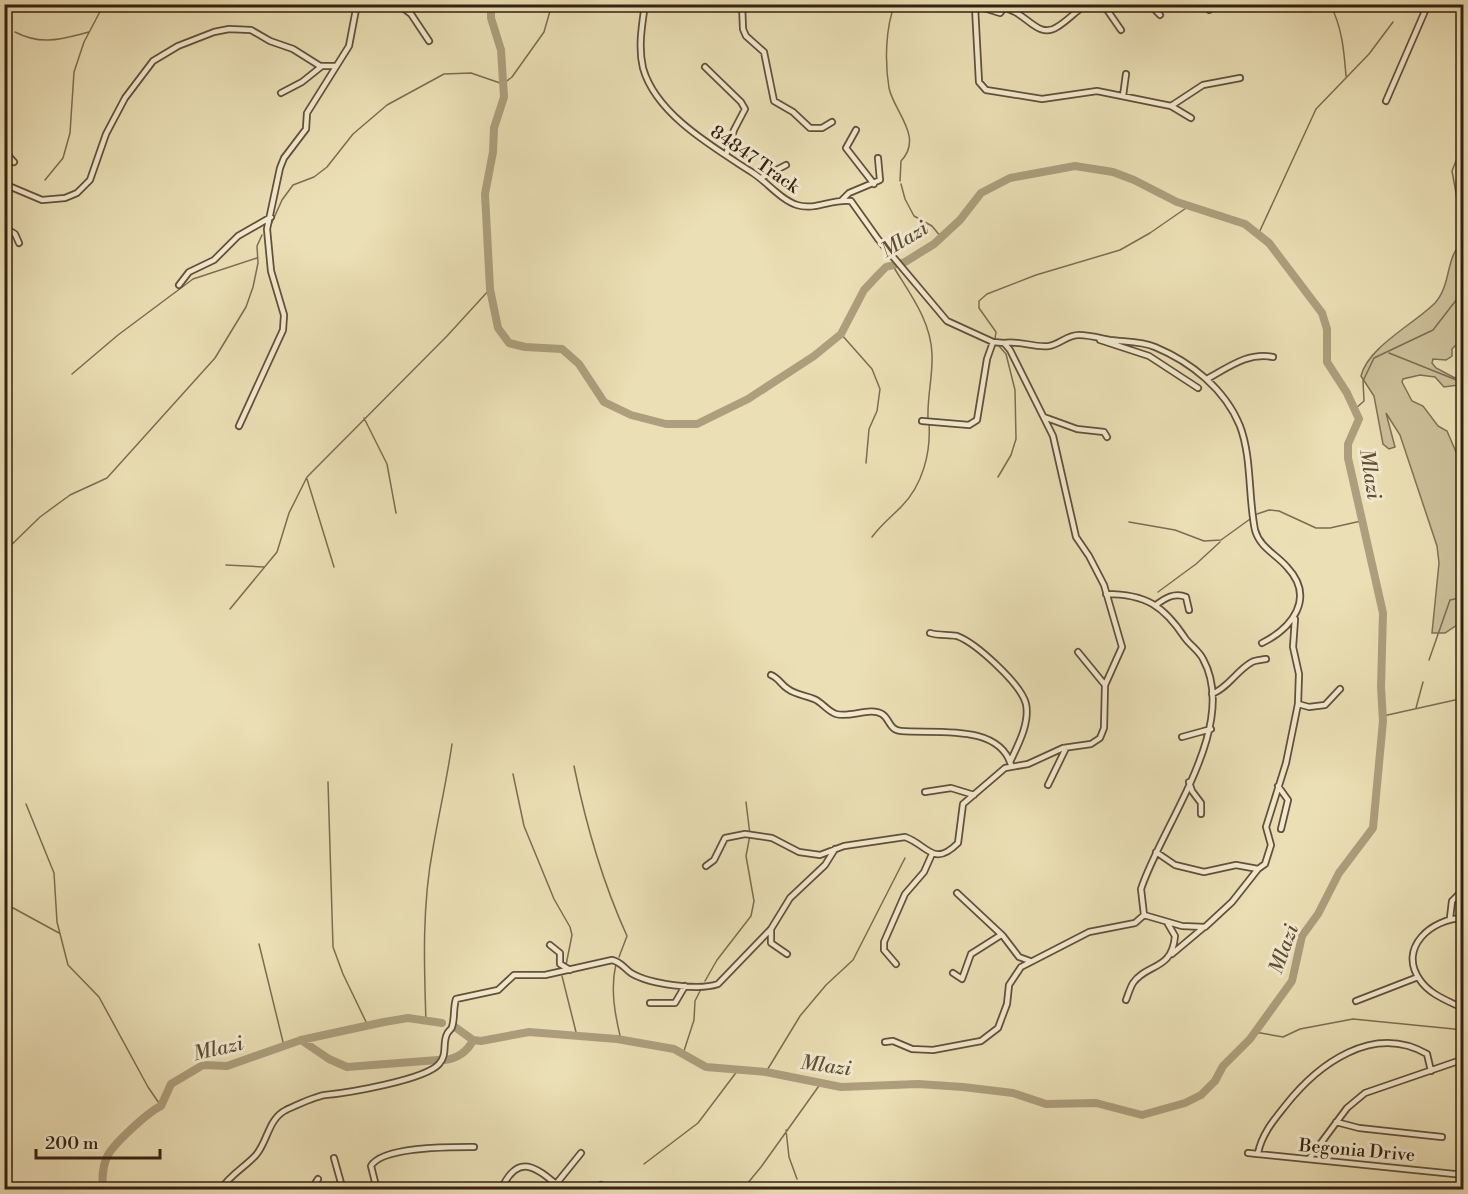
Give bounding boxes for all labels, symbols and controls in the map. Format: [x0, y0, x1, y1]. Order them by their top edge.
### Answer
street label: 84847 Track [706, 120, 805, 199]
water label: Mlazi [877, 216, 934, 264]
water label: Mlazi [1353, 447, 1386, 502]
water label: Mlazi [1264, 921, 1305, 978]
water label: Mlazi [191, 1031, 247, 1067]
water label: Mlazi [799, 1051, 853, 1083]
scale bar [36, 1122, 160, 1160]
text: 200 m [45, 1132, 99, 1155]
street label: Begonia Drive [1297, 1134, 1416, 1167]

